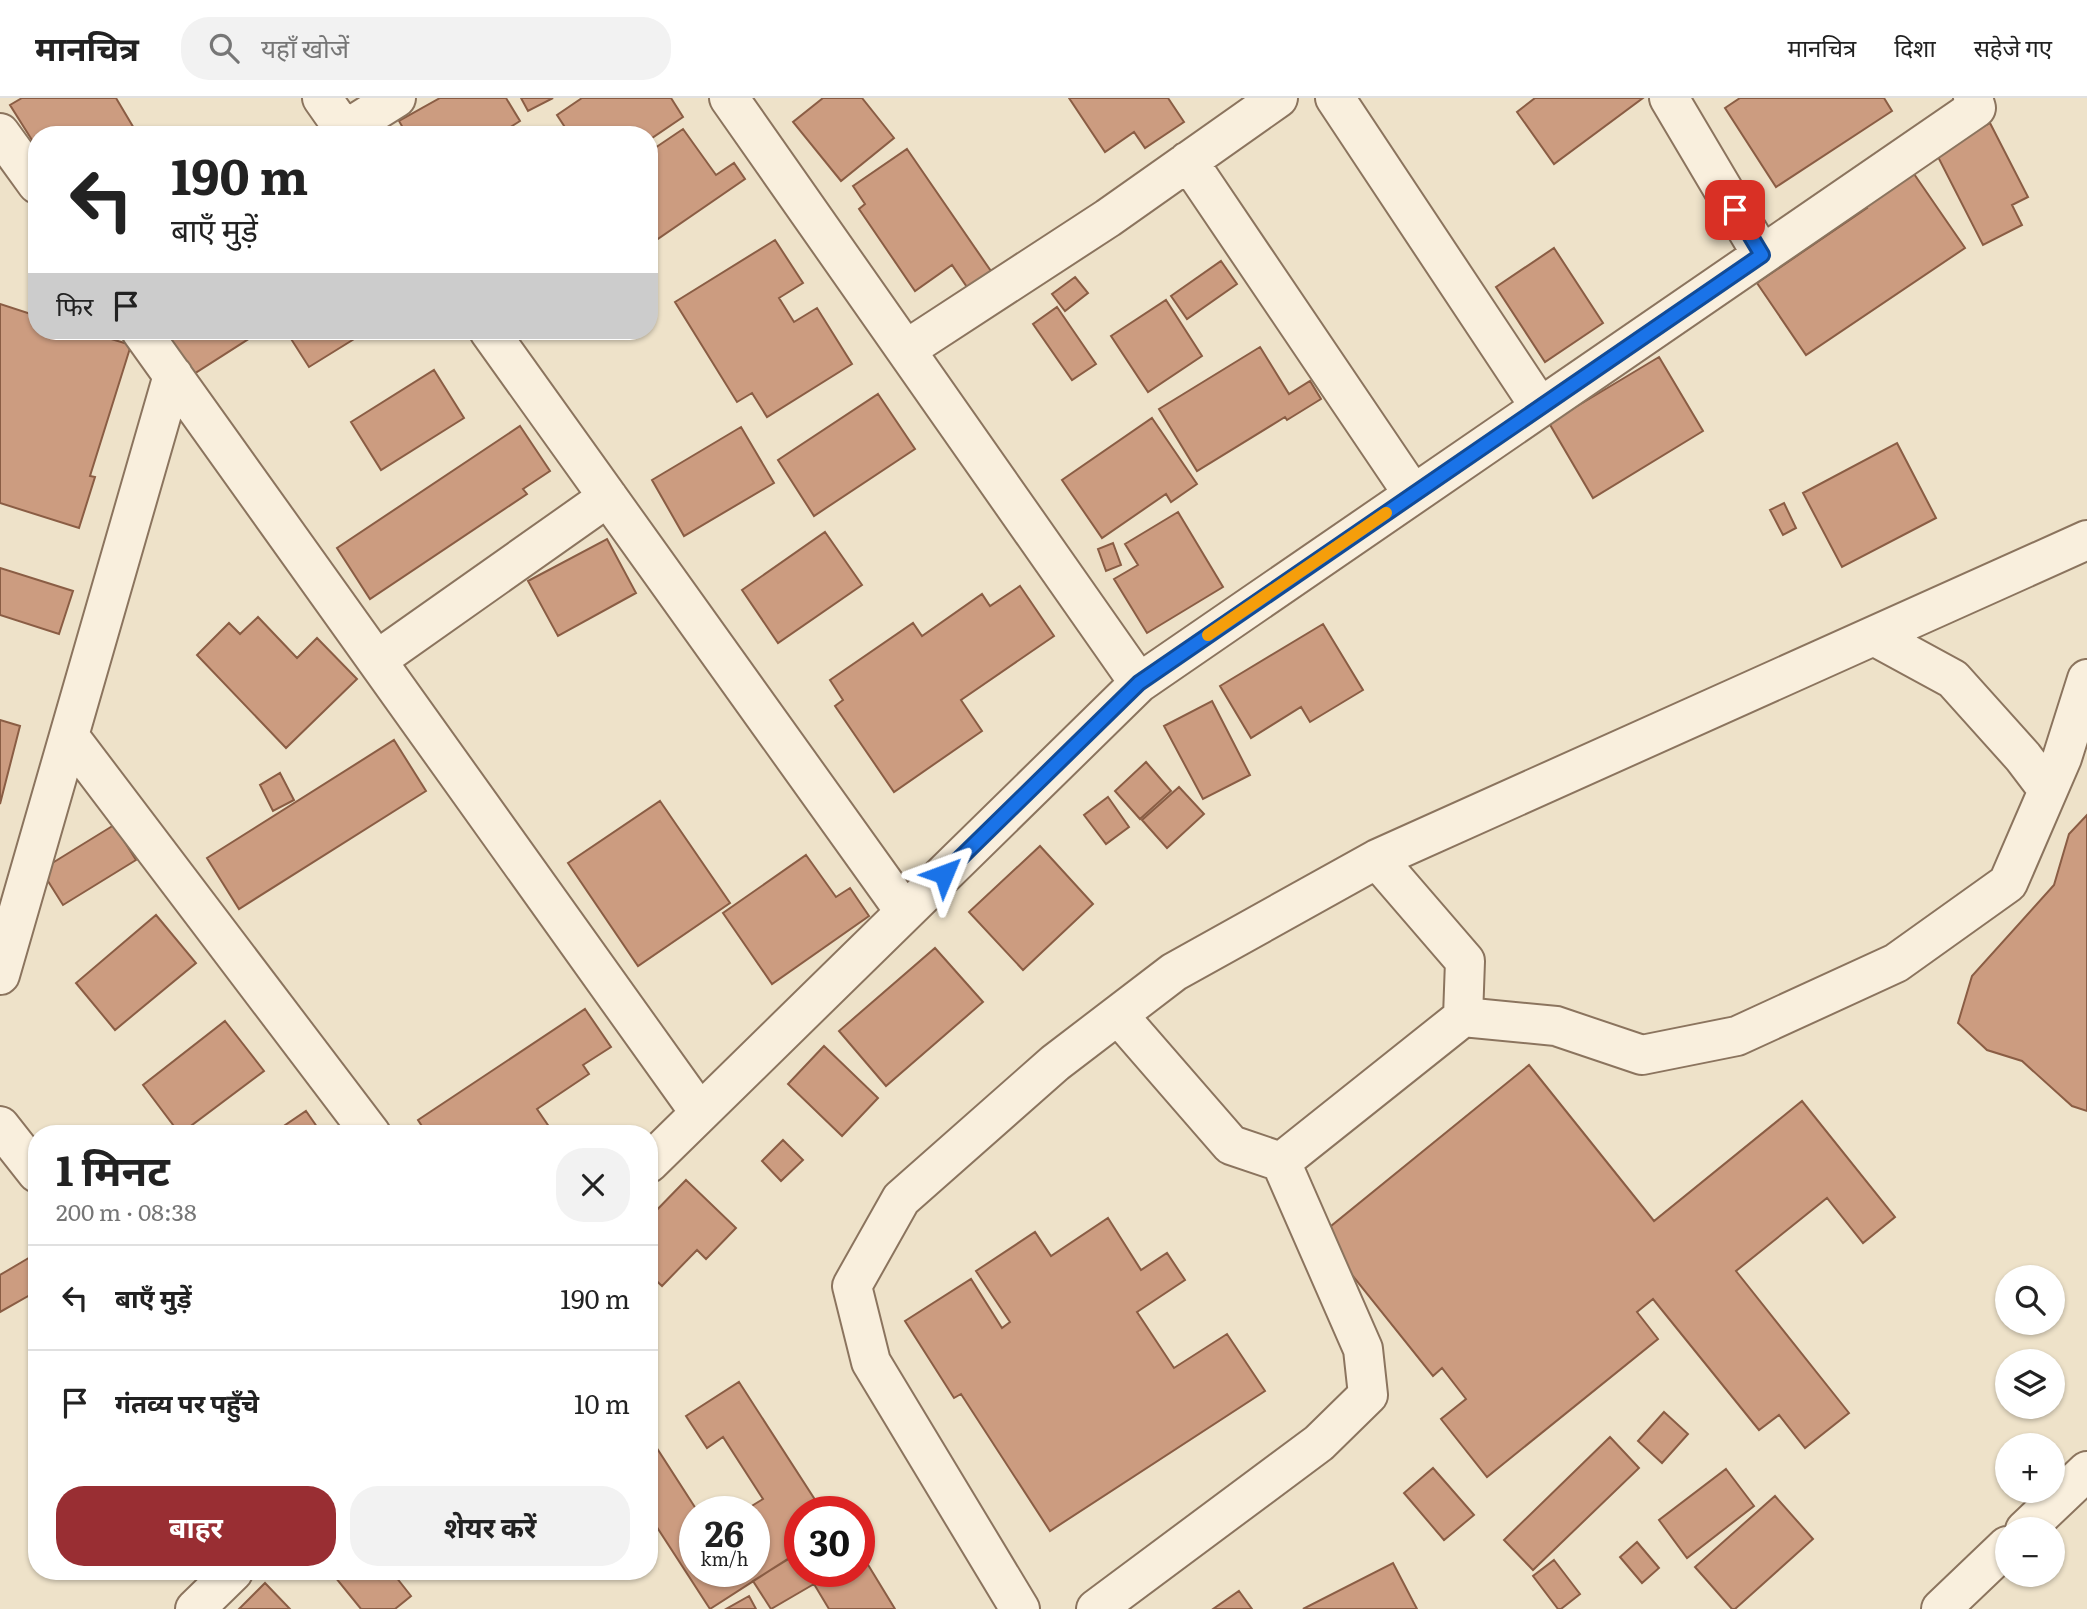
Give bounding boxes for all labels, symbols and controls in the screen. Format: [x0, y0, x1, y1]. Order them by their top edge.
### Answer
search box [181, 17, 671, 80]
text: मानचित्र [35, 22, 139, 71]
text: यहाँ खोजें [261, 27, 349, 66]
icon: search [205, 29, 243, 67]
text: मानचित्र [1788, 29, 1856, 64]
text: दिशा [1894, 29, 1936, 64]
text: सहेजे गए [1974, 29, 2052, 64]
text: 190 m [171, 137, 308, 210]
icon: left [56, 154, 147, 245]
pin [1705, 180, 1765, 240]
icon: arrive [1716, 191, 1754, 229]
text: बाएँ मुड़ें [171, 204, 258, 252]
text: फिर [56, 285, 93, 324]
icon: arrive [107, 287, 145, 325]
position arrow [907, 837, 981, 911]
text: 1 मिनट [56, 1137, 170, 1199]
button: close [556, 1148, 630, 1222]
text: 200 m · 08:38 [56, 1194, 197, 1228]
map controls [1995, 1265, 2065, 1587]
button: search [1995, 1265, 2065, 1335]
text: बाएँ मुड़ें [115, 1277, 192, 1316]
text: 190 m [560, 1278, 630, 1317]
icon: left [56, 1279, 94, 1317]
button: layers [1995, 1349, 2065, 1419]
text: गंतव्य पर पहुँचे [115, 1382, 259, 1421]
text: 10 m [574, 1383, 630, 1422]
icon: arrive [56, 1384, 94, 1422]
button: + [1995, 1433, 2065, 1503]
button: बाहर [56, 1486, 336, 1566]
button: शेयर करें [350, 1486, 630, 1566]
speed limit sign: 30 [784, 1496, 875, 1587]
text: 26 [705, 1506, 744, 1558]
button: − [1995, 1517, 2065, 1587]
text: km/h [701, 1545, 748, 1572]

